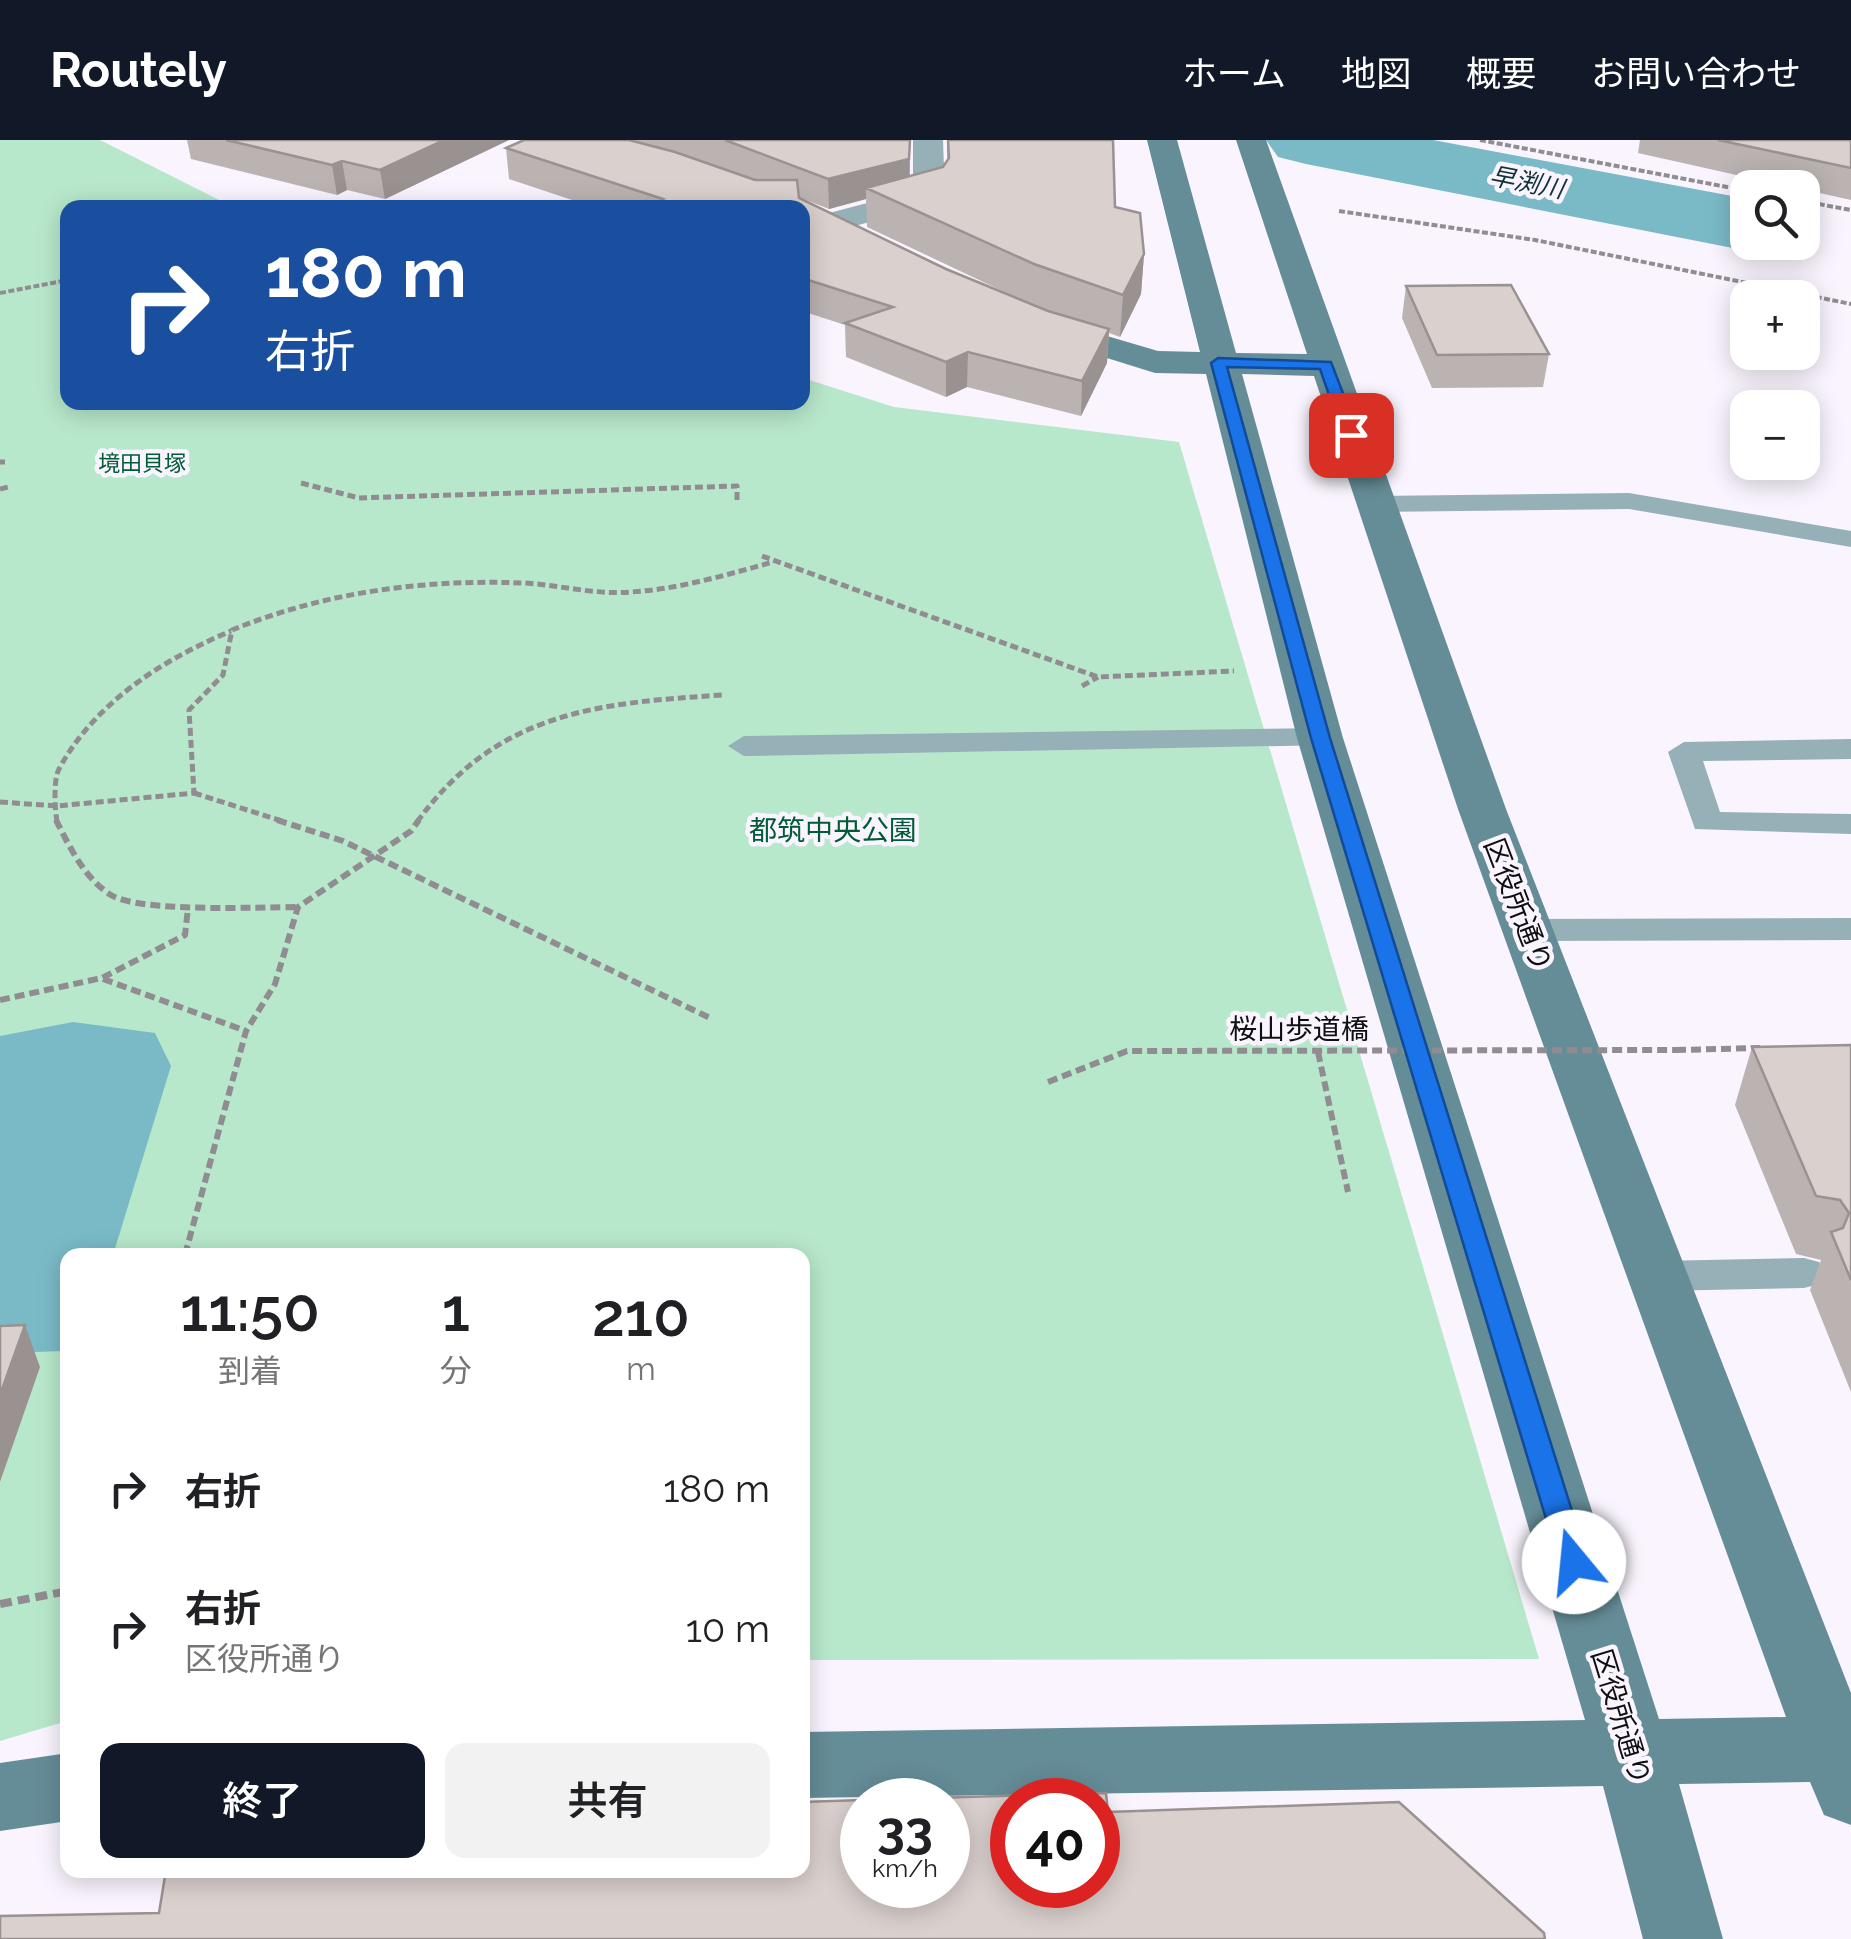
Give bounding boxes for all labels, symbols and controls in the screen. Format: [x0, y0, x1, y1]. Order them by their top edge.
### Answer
text: Routely [50, 42, 227, 98]
text: ホーム [1182, 53, 1286, 94]
text: 地図 [1341, 53, 1411, 94]
text: 概要 [1466, 53, 1536, 94]
text: お問い合わせ [1591, 53, 1801, 94]
water label: 早渕川 [1487, 160, 1570, 204]
map controls [1730, 170, 1820, 480]
button: search [1730, 170, 1820, 260]
text: 180 m [265, 231, 467, 313]
icon: right [100, 240, 230, 370]
button: + [1730, 280, 1820, 370]
text: 右折 [265, 325, 355, 378]
button: − [1730, 390, 1820, 480]
pin [1309, 393, 1394, 478]
icon: arrive [1324, 408, 1379, 463]
park label: 境田貝塚 [98, 450, 186, 476]
park label: 都筑中央公園 [749, 814, 917, 847]
street label: 区役所通り [1478, 834, 1558, 976]
street label: 桜山歩道橋 [1229, 1013, 1369, 1046]
text: 11:50 [180, 1275, 320, 1345]
text: 1 [442, 1275, 470, 1345]
text: 210 [592, 1280, 690, 1350]
text: m [626, 1350, 656, 1387]
text: 到着 [218, 1352, 282, 1389]
text: 分 [440, 1352, 472, 1389]
icon: right [100, 1461, 155, 1516]
text: 180 m [663, 1466, 770, 1511]
text: 右折 [185, 1469, 261, 1514]
position arrow [1522, 1510, 1626, 1614]
text: 右折 [185, 1586, 261, 1631]
icon: right [100, 1601, 155, 1656]
text: 10 m [686, 1606, 770, 1651]
text: 区役所通り [185, 1640, 345, 1677]
street label: 区役所通り [1585, 1645, 1657, 1789]
button: 終了 [100, 1743, 425, 1858]
button: 共有 [445, 1743, 770, 1858]
speed limit sign: 40 [990, 1778, 1120, 1908]
text: 33 [877, 1801, 933, 1860]
text: km/h [872, 1853, 938, 1883]

